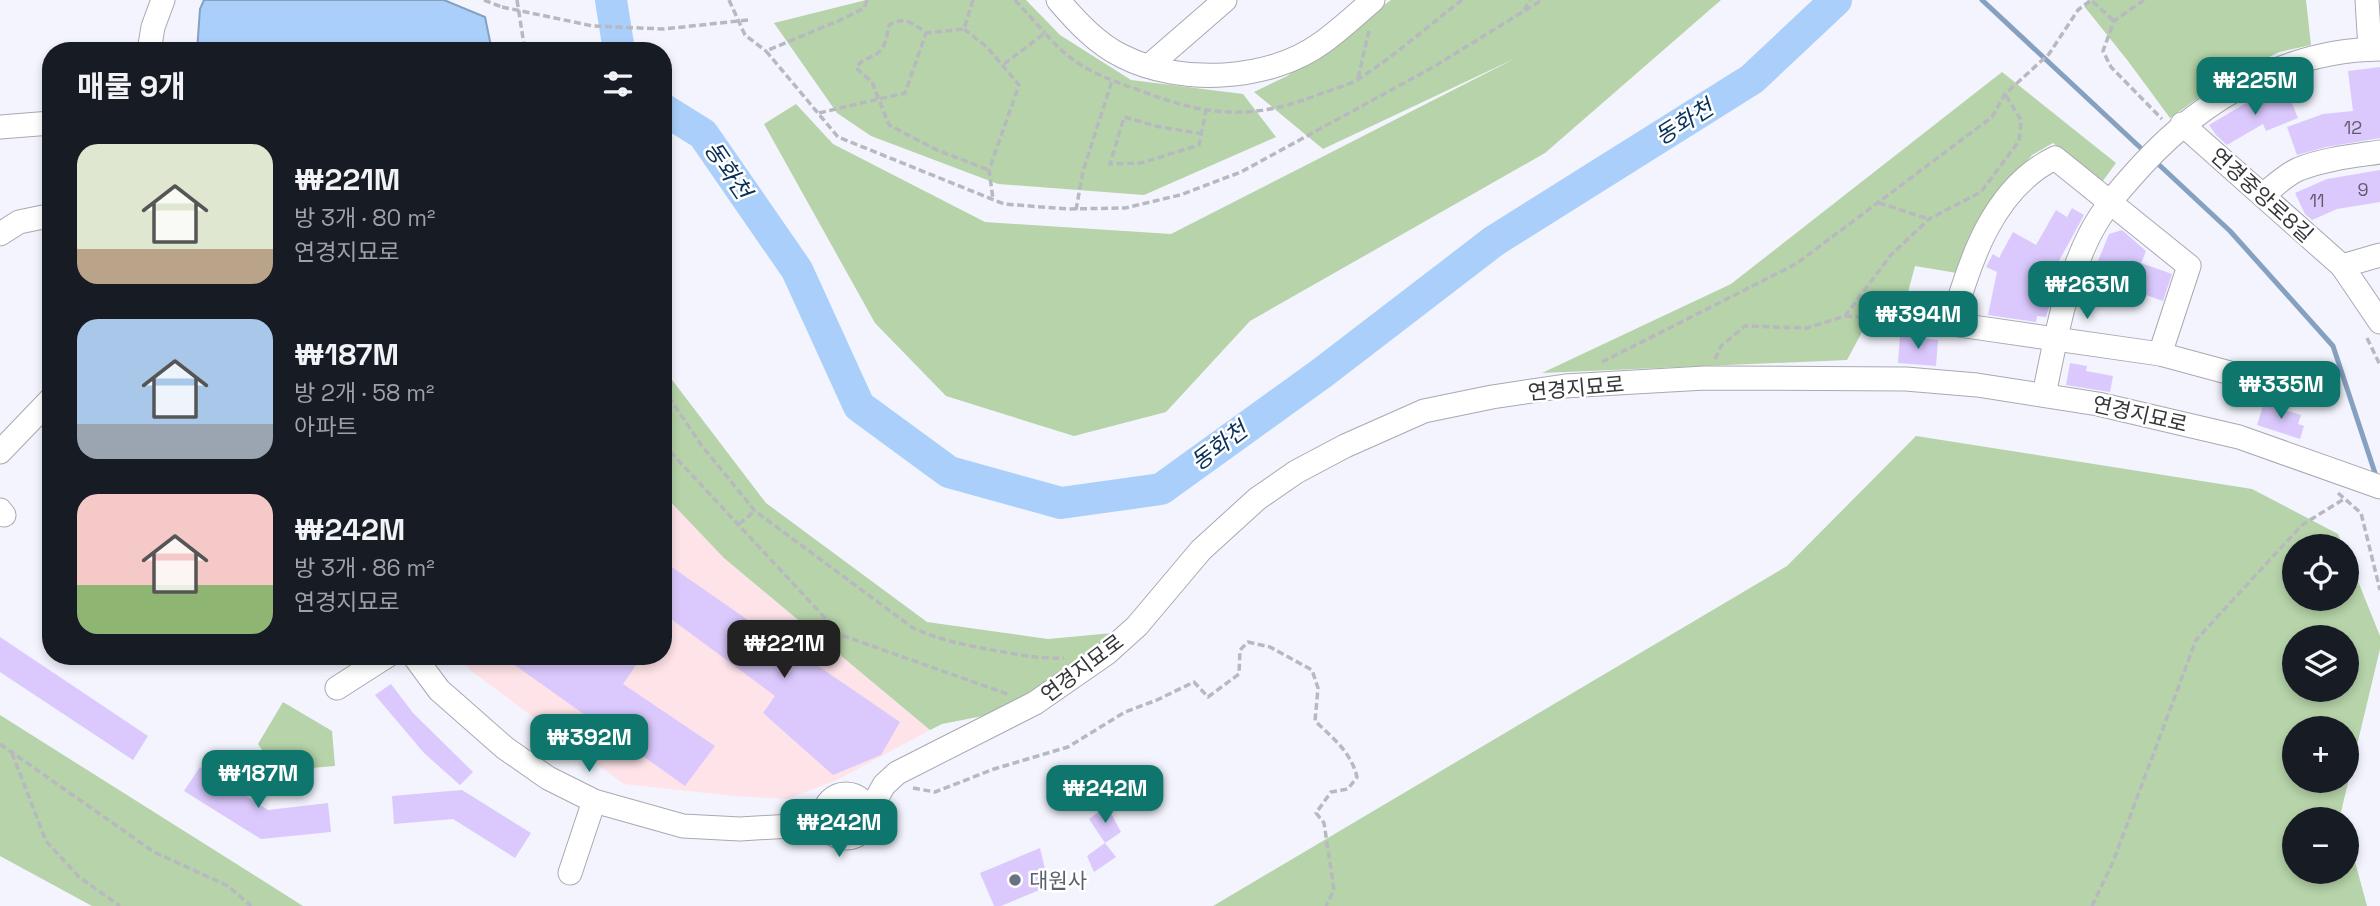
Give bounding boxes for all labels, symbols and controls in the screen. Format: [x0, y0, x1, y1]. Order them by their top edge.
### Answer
pin: ₩225M [2206, 58, 2304, 117]
icon: filters [599, 65, 637, 103]
text: ₩225M [2213, 65, 2297, 95]
text: 매물 9개 [77, 67, 186, 106]
water label: 동화천 [1649, 91, 1721, 152]
house number: 12 [2344, 116, 2362, 139]
water label: 동화천 [698, 135, 760, 207]
street label: 연경중앙로8길 [2205, 142, 2319, 248]
text: ₩221M [294, 160, 400, 199]
icon: home [133, 172, 217, 256]
house number: 9 [2357, 178, 2369, 201]
house number: 11 [2309, 189, 2325, 212]
text: 방 3개 · 80 m² [294, 203, 435, 233]
text: 연경지묘로 [294, 237, 400, 267]
pin: ₩263M [2038, 262, 2136, 321]
text: ₩263M [2044, 269, 2130, 299]
pin: ₩394M [1869, 292, 1967, 351]
text: ₩394M [1875, 299, 1961, 329]
text: ₩187M [294, 335, 399, 374]
icon: home [133, 347, 217, 431]
pin: ₩335M [2232, 362, 2330, 421]
text: ₩335M [2238, 369, 2324, 399]
street label: 연경지묘로 [1527, 370, 1625, 406]
text: 방 2개 · 58 m² [294, 378, 434, 408]
street label: 연경지묘로 [2090, 390, 2190, 438]
text: 아파트 [294, 412, 357, 442]
water label: 동화천 [1185, 413, 1256, 477]
text: ₩242M [294, 510, 405, 549]
icon: home [133, 522, 217, 606]
map controls [2282, 534, 2359, 884]
button: locate [2282, 534, 2359, 611]
text: 방 3개 · 86 m² [294, 553, 435, 583]
text: 연경지묘로 [294, 587, 400, 617]
pin: ₩221M [735, 620, 833, 680]
button: layers [2282, 625, 2359, 702]
text: ₩221M [743, 628, 825, 658]
street label: 연경지묘로 [1035, 628, 1129, 708]
pin: ₩392M [540, 714, 638, 774]
button: + [2282, 716, 2359, 793]
text: ₩392M [546, 722, 632, 752]
pin: ₩187M [209, 750, 307, 810]
text: ₩187M [218, 758, 298, 788]
pin: ₩242M [1056, 766, 1154, 825]
text: ₩242M [1062, 773, 1148, 803]
pin: ₩242M [790, 800, 888, 859]
text: ₩242M [796, 807, 882, 837]
button: − [2282, 807, 2359, 884]
place label: 대원사 [1029, 867, 1087, 894]
marker: 대원사 [1007, 872, 1023, 888]

